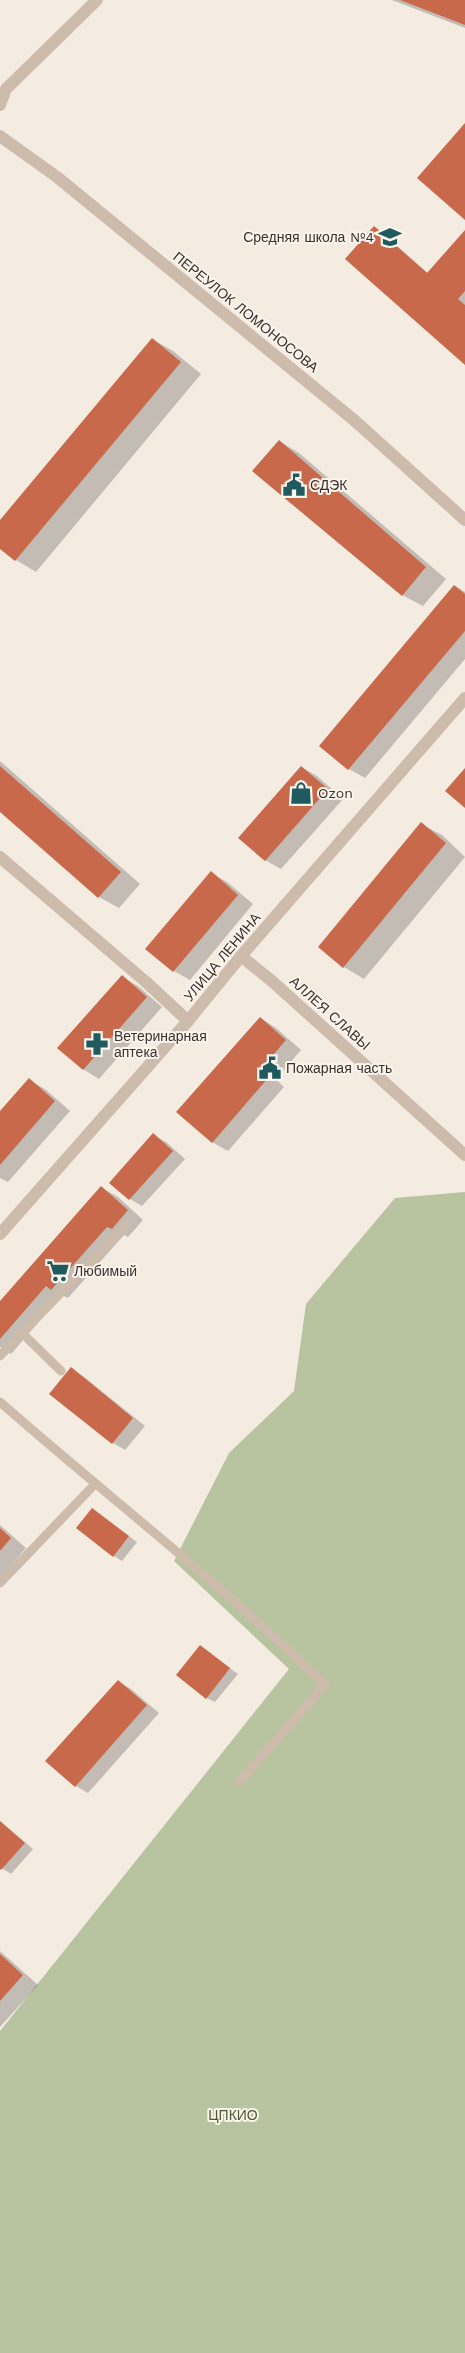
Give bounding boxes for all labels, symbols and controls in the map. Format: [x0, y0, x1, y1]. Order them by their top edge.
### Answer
school or university icon: Средняя школа №4 [377, 224, 403, 250]
place label: Средняя школа №4 [243, 229, 374, 245]
street label: ПЕРЕУЛОК ЛОМОНОСОВА [170, 248, 322, 376]
public building icon: СДЭК [281, 472, 307, 498]
place label: СДЭК [310, 477, 348, 493]
shop icon: Ozon [288, 780, 314, 806]
place label: Ozon [318, 785, 353, 801]
street label: УЛИЦА ЛЕНИНА [180, 909, 264, 1004]
street label: АЛЛЕЯ СЛАВЫ [287, 973, 373, 1053]
place label: Ветеринарная аптека [114, 1028, 207, 1060]
pharmacy icon: Ветеринарная аптека [84, 1031, 110, 1057]
public building icon: Пожарная часть [257, 1055, 283, 1081]
place label: Пожарная часть [286, 1060, 392, 1076]
supermarket icon: Любимый [45, 1258, 71, 1284]
place label: Любимый [74, 1263, 137, 1279]
park label: ЦПКИО [208, 2107, 258, 2123]

